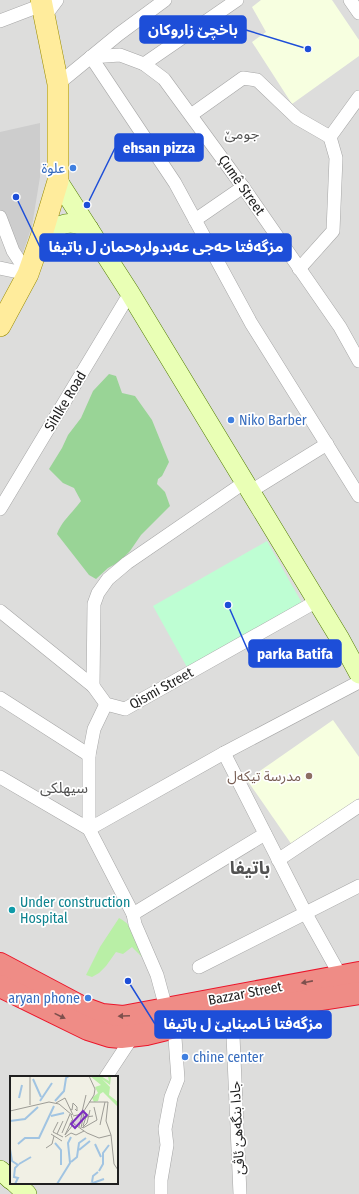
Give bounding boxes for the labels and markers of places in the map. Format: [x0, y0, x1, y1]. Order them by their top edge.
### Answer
callout: باخچێ زاروکان [140, 16, 246, 43]
callout: ehsan pizza [115, 134, 203, 161]
place label: علوة [41, 160, 65, 177]
marker: علوة [68, 163, 78, 173]
callout: مزگەفتا حەجی عەبدولرەحمان ل باتیفا [40, 234, 291, 261]
place label: Niko Barber [239, 412, 307, 429]
marker: Niko Barber [226, 415, 236, 425]
callout: parka Batifa [249, 640, 341, 667]
place label: مدرسة تيكه‌ل [227, 768, 301, 785]
marker: مدرسة تيكه‌ل [304, 771, 314, 781]
place label: Under construction Hospital [20, 894, 130, 927]
marker: Under construction Hospital [7, 905, 17, 915]
place label: aryan phone [8, 990, 80, 1007]
marker: aryan phone [83, 993, 93, 1003]
callout: مزگەفتا ئـامینایێ ل باتیفا [155, 1011, 331, 1038]
place label: chine center [193, 1049, 264, 1066]
marker: chine center [180, 1052, 190, 1062]

